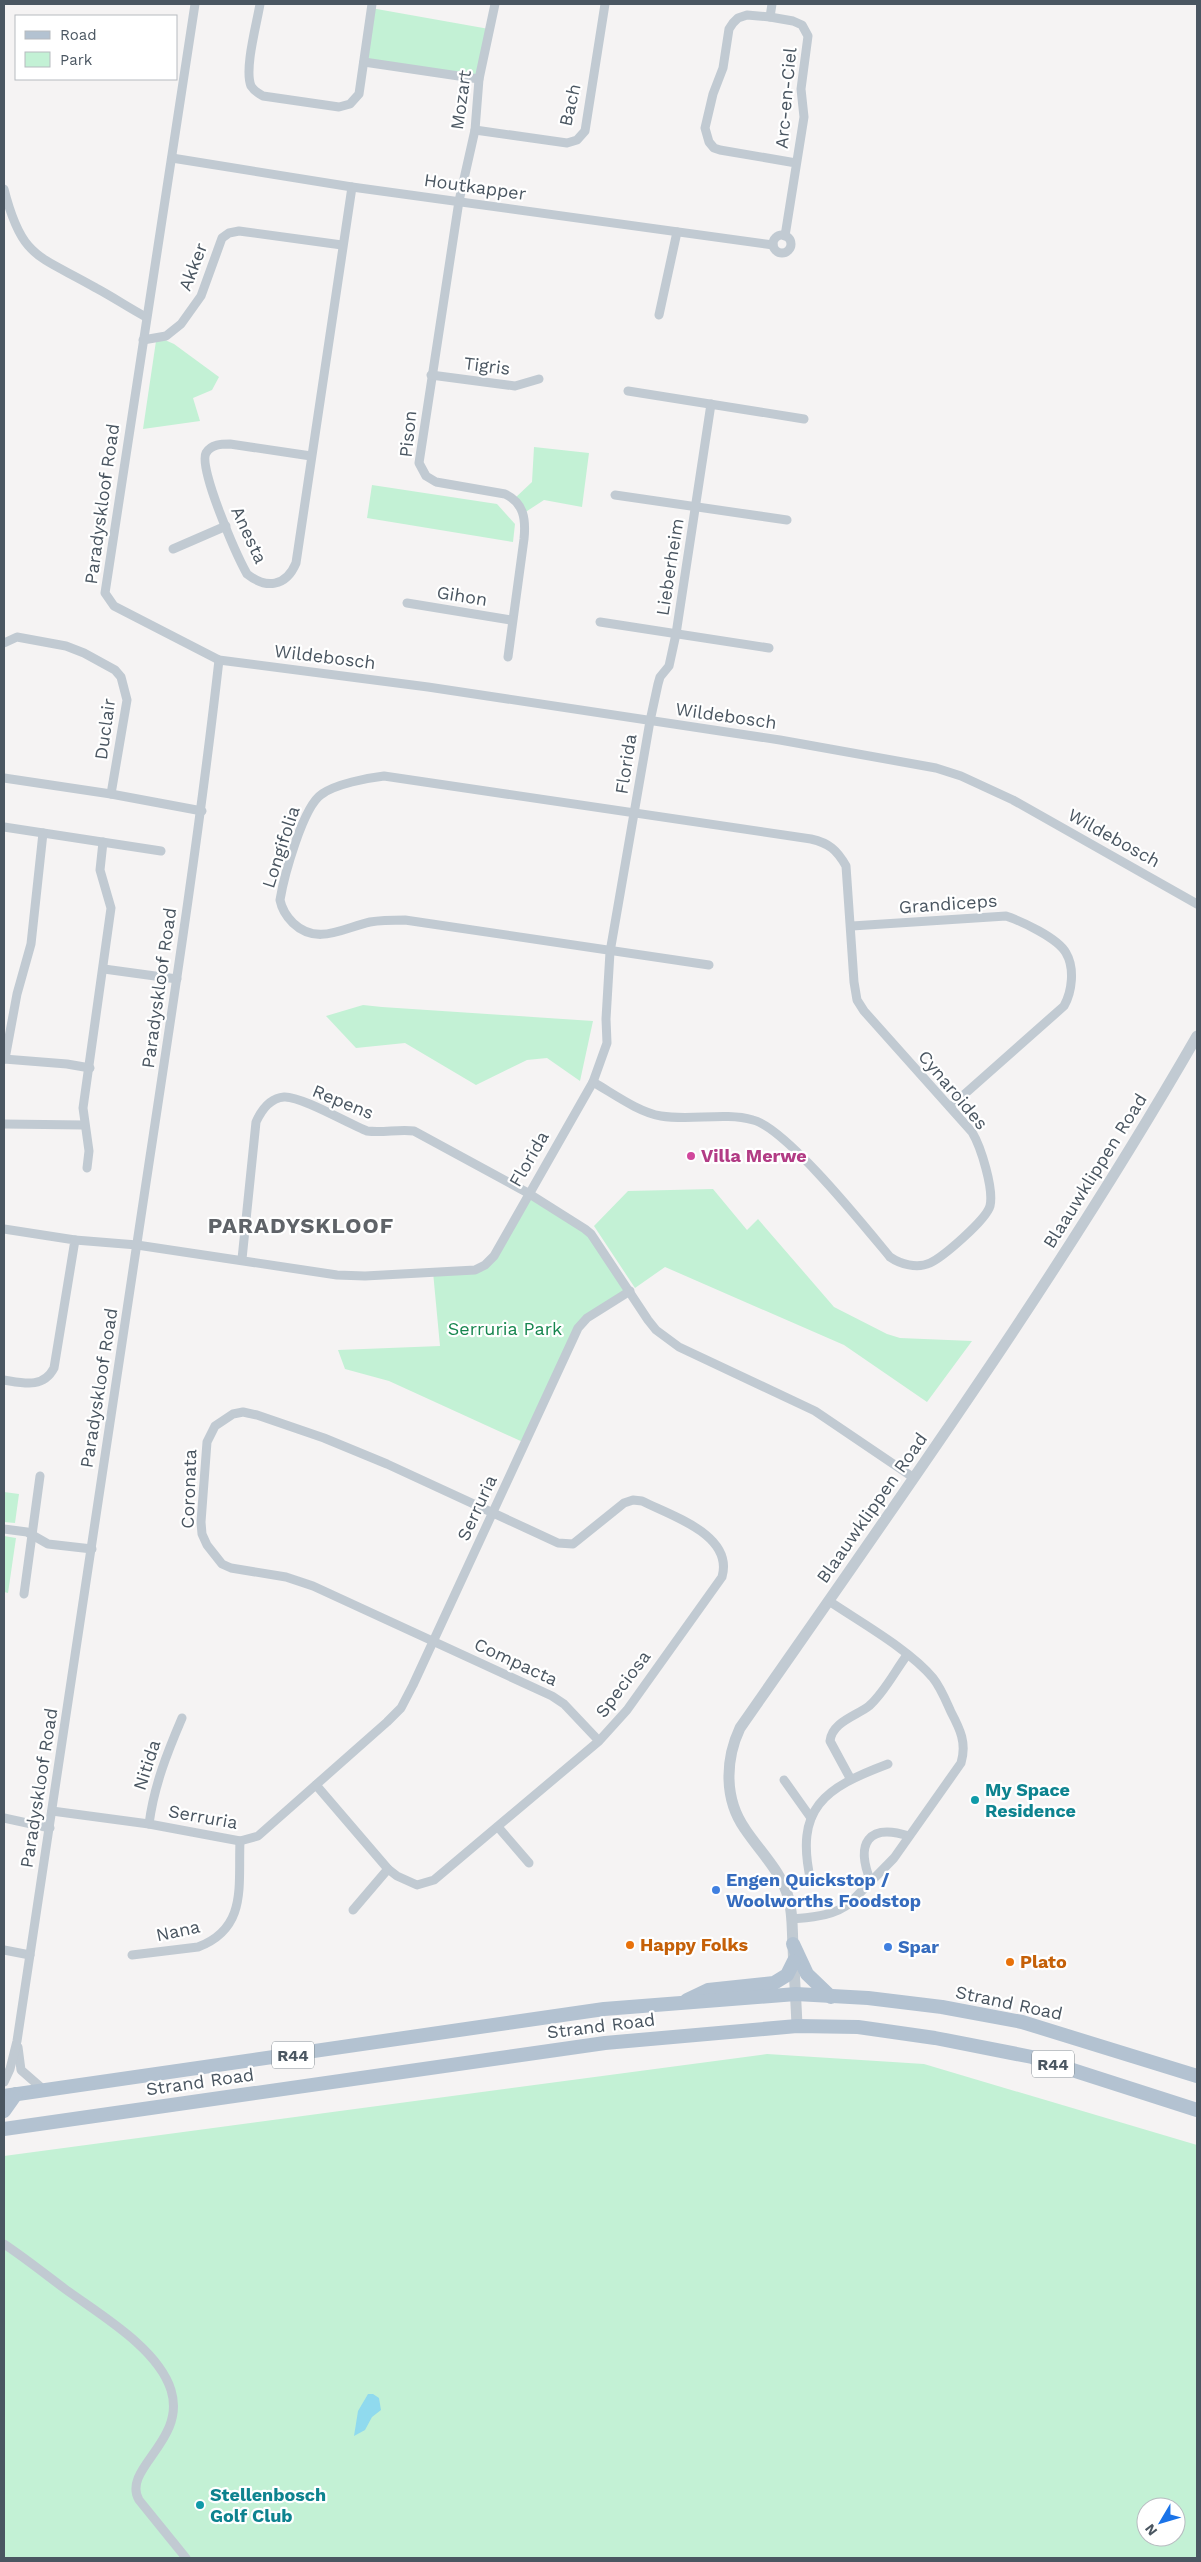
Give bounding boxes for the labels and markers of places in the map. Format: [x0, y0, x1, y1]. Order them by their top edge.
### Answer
place label: Villa Merwe [701, 1145, 807, 1166]
marker: Villa Merwe [685, 1150, 697, 1162]
place label: My Space Residence [985, 1779, 1076, 1821]
marker: My Space Residence [969, 1794, 981, 1806]
place label: Engen Quickstop / Woolworths Foodstop [726, 1869, 921, 1911]
marker: Engen Quickstop / Woolworths Foodstop [710, 1884, 722, 1896]
place label: Happy Folks [640, 1934, 749, 1955]
place label: Spar [898, 1936, 939, 1957]
marker: Happy Folks [624, 1939, 636, 1951]
marker: Spar [882, 1941, 894, 1953]
place label: Plato [1020, 1951, 1067, 1972]
marker: Plato [1004, 1956, 1016, 1968]
place label: Stellenbosch Golf Club [210, 2484, 326, 2526]
marker: Stellenbosch Golf Club [194, 2499, 206, 2511]

